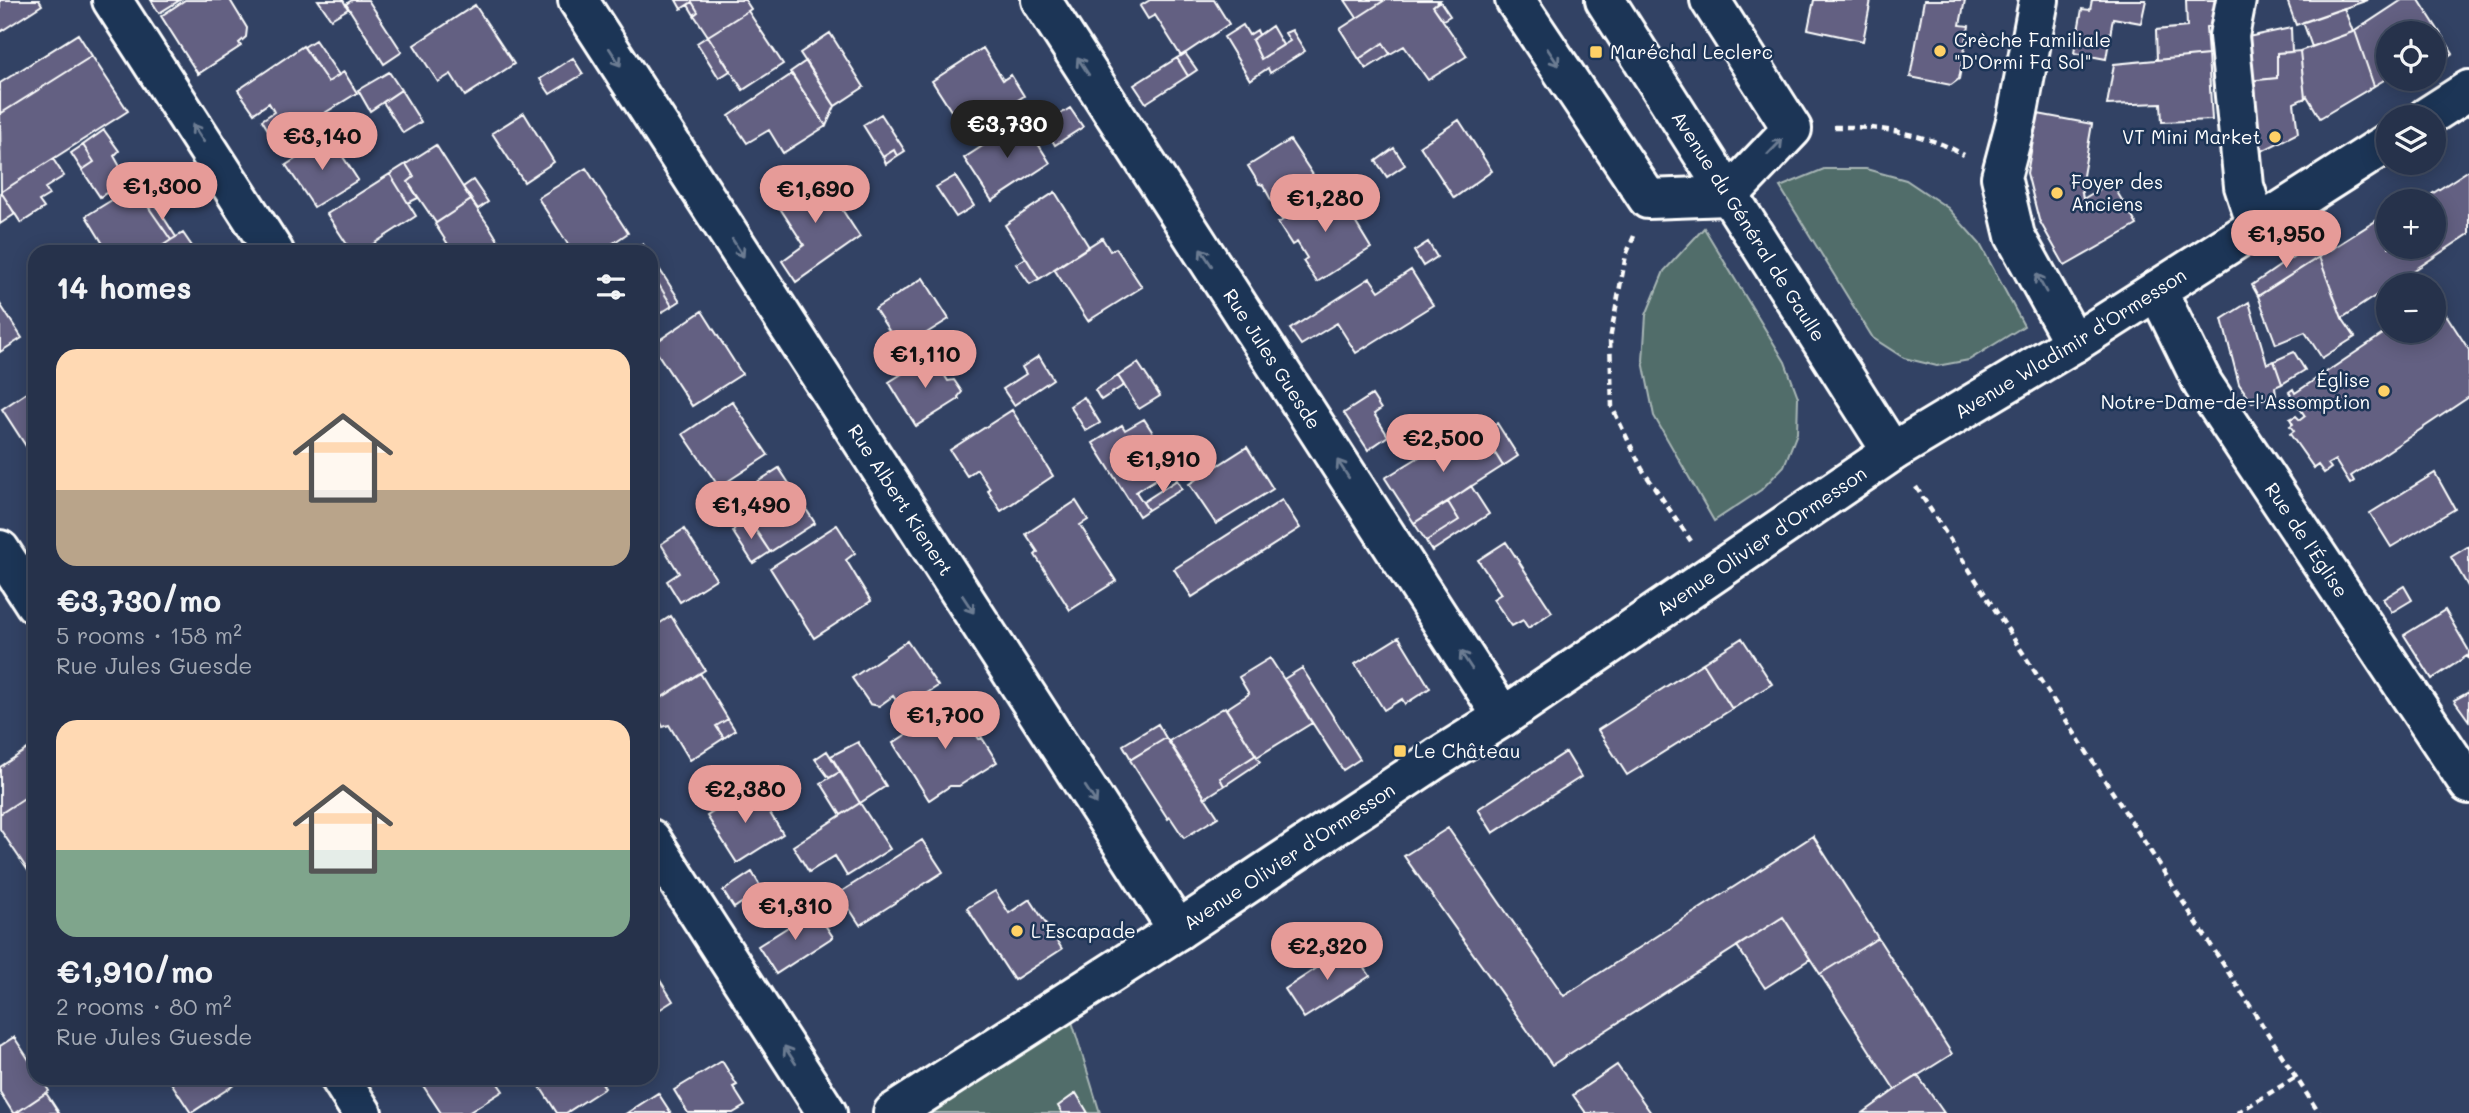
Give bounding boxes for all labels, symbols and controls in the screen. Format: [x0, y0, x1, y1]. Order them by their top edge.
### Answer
map controls [2376, 21, 2446, 343]
button: locate [2376, 21, 2446, 91]
place label: Crèche Familiale "D'Ormi Fa Sol" [1954, 27, 2111, 74]
place label: Maréchal Leclerc [1610, 39, 1773, 64]
marker: Crèche Familiale "D'Ormi Fa Sol" [1932, 43, 1948, 59]
marker: Maréchal Leclerc [1588, 44, 1604, 60]
one-way arrow [608, 47, 622, 67]
one-way arrow [1545, 47, 1560, 66]
one-way arrow [1076, 56, 1090, 76]
pin: €3,730 [950, 100, 1064, 160]
button: layers [2376, 105, 2446, 175]
street label: Avenue du Général de Gaulle [1667, 106, 1832, 346]
text: €3,730 [967, 108, 1047, 138]
pin: €3,140 [265, 113, 379, 172]
text: €3,140 [282, 120, 362, 150]
one-way arrow [190, 123, 204, 143]
place label: VT Mini Market [2122, 124, 2261, 149]
marker: VT Mini Market [2267, 129, 2283, 145]
one-way arrow [1767, 139, 1784, 156]
pin: €1,300 [105, 162, 219, 222]
pin: €1,690 [758, 166, 872, 225]
place label: Foyer des Anciens [2071, 169, 2163, 216]
text: €1,300 [122, 170, 202, 200]
text: €1,690 [776, 173, 854, 203]
pin: €1,280 [1268, 174, 1382, 234]
text: €1,280 [1286, 182, 1364, 212]
marker: Foyer des Anciens [2049, 185, 2065, 201]
button: + [2376, 189, 2446, 259]
pin: €1,950 [2229, 210, 2343, 270]
text: €1,950 [2247, 218, 2325, 248]
one-way arrow [732, 238, 746, 258]
one-way arrow [1199, 247, 1213, 267]
street label: Avenue Wladimir d'Ormesson [1950, 262, 2191, 424]
text: 14 homes [56, 267, 192, 307]
icon: filters [592, 268, 630, 306]
button: − [2376, 273, 2446, 343]
one-way arrow [2034, 274, 2048, 294]
street label: Rue Jules Guesde [1218, 284, 1327, 434]
pin: €1,110 [868, 330, 982, 390]
text: €1,110 [889, 338, 961, 368]
place label: Église Notre-Dame-de-l'Assomption [2101, 367, 2370, 414]
marker: Église Notre-Dame-de-l'Assomption [2376, 383, 2392, 399]
icon: home [280, 395, 406, 521]
pin: €2,500 [1386, 414, 1500, 474]
street label: Rue Albert Kienert [843, 419, 959, 580]
text: €2,500 [1402, 422, 1484, 452]
pin: €1,910 [1106, 435, 1220, 495]
text: €1,910 [1126, 443, 1200, 473]
one-way arrow [1335, 459, 1349, 479]
street label: Avenue Olivier d'Ormesson [1651, 460, 1871, 621]
street label: Rue de l'Église [2260, 477, 2354, 602]
pin: €1,490 [694, 482, 808, 541]
text: €1,490 [711, 489, 791, 519]
text: €3,730/mo [56, 580, 221, 620]
one-way arrow [961, 594, 975, 614]
text: 5 rooms · 158 m² [56, 620, 242, 650]
text: Rue Jules Guesde [56, 650, 253, 680]
one-way arrow [1458, 651, 1473, 670]
pin: €1,700 [888, 692, 1002, 751]
text: €1,700 [906, 699, 984, 729]
place label: Le Château [1414, 738, 1520, 763]
marker: Le Château [1392, 743, 1408, 759]
icon: home [280, 766, 406, 892]
pin: €2,380 [688, 766, 802, 825]
text: €2,380 [704, 773, 786, 803]
street label: Avenue Olivier d'Ormesson [1178, 777, 1399, 935]
one-way arrow [1085, 785, 1099, 805]
pin: €1,310 [738, 883, 852, 942]
text: €1,310 [758, 890, 832, 920]
place label: L'Escapade [1031, 918, 1136, 943]
pin: €2,320 [1270, 922, 1384, 982]
marker: L'Escapade [1009, 923, 1025, 939]
text: €2,320 [1287, 930, 1367, 960]
text: €1,910/mo [56, 951, 213, 991]
text: 2 rooms · 80 m² [56, 991, 232, 1021]
text: Rue Jules Guesde [56, 1021, 253, 1051]
one-way arrow [783, 1046, 797, 1066]

